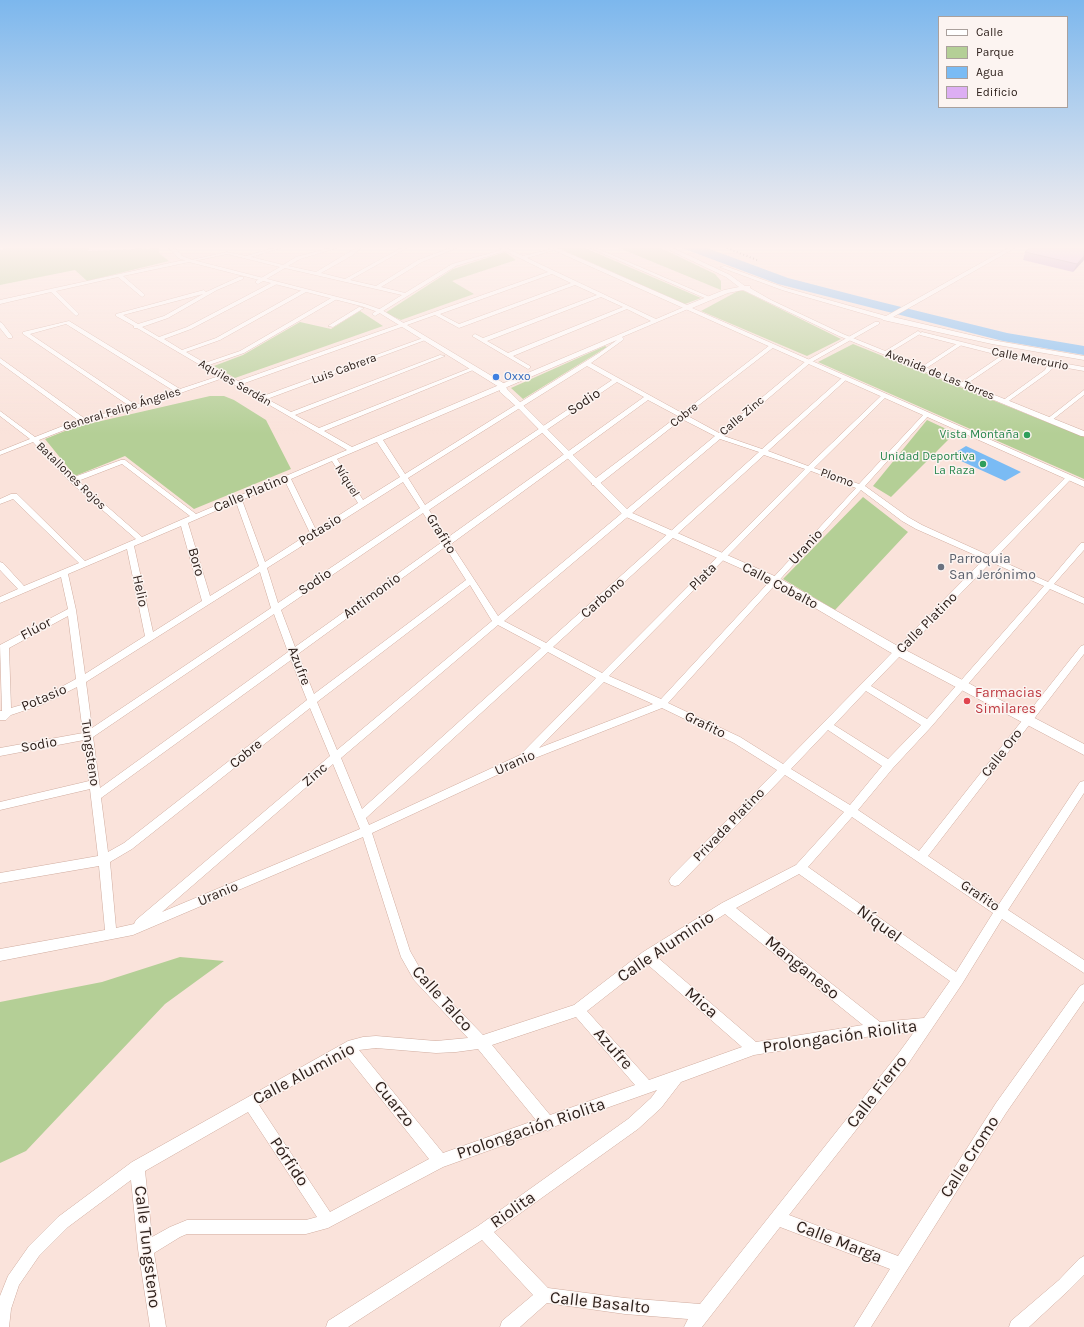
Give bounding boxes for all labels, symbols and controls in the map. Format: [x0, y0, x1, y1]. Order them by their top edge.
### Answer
legend [938, 16, 1068, 108]
text: Calle [976, 25, 1003, 39]
text: Parque [976, 45, 1014, 59]
text: Agua [976, 65, 1004, 79]
text: Edificio [976, 85, 1017, 99]
street label: Calle Mercurio [990, 344, 1070, 374]
street label: Avenida de Las Torres [883, 347, 997, 403]
street label: Luis Cabrera [310, 351, 378, 387]
street label: Aquiles Serdán [196, 356, 274, 410]
place label: Oxxo [504, 370, 531, 384]
marker: Oxxo [491, 372, 501, 382]
street label: General Felipe Ángeles [61, 384, 183, 434]
street label: Sodio [564, 385, 604, 419]
street label: Calle Zinc [717, 393, 767, 439]
street label: Cobre [667, 400, 701, 430]
place label: Vista Montaña [939, 428, 1019, 442]
marker: Vista Montaña [1022, 430, 1032, 440]
street label: Batallones Rojos [33, 439, 109, 513]
place label: Unidad Deportiva La Raza [880, 450, 975, 478]
marker: Unidad Deportiva La Raza [978, 459, 988, 469]
street label: Níquel [331, 462, 363, 500]
street label: Plomo [818, 465, 856, 491]
street label: Calle Platino [211, 470, 291, 516]
street label: Potasio [295, 510, 345, 550]
street label: Grafito [422, 511, 460, 557]
street label: Uranio [785, 526, 827, 568]
street label: Boro [184, 546, 208, 578]
place label: Parroquia San Jerónimo [949, 551, 1036, 584]
street label: Calle Cobalto [739, 559, 821, 613]
street label: Plata [686, 560, 720, 594]
marker: Parroquia San Jerónimo [936, 562, 946, 572]
street label: Sodio [295, 565, 335, 599]
street label: Antimonio [340, 570, 404, 622]
street label: Helio [128, 573, 152, 609]
street label: Carbono [578, 574, 628, 622]
street label: Calle Platino [893, 589, 961, 657]
street label: Flúor [18, 614, 54, 644]
street label: Azufre [284, 644, 314, 688]
street label: Potasio [19, 681, 69, 715]
place label: Farmacias Similares [975, 685, 1042, 718]
marker: Farmacias Similares [962, 696, 972, 706]
street label: Grafito [682, 708, 728, 742]
street label: Tungsteno [77, 719, 103, 787]
street label: Calle Oro [978, 726, 1026, 780]
street label: Sodio [20, 734, 58, 756]
street label: Cobre [226, 736, 266, 772]
street label: Uranio [492, 747, 538, 779]
street label: Zinc [299, 759, 331, 791]
street label: Privada Platino [690, 785, 768, 865]
street label: Grafito [957, 877, 1003, 915]
street label: Uranio [195, 878, 241, 910]
street label: Níquel [853, 901, 905, 947]
street label: Calle Aluminio [614, 907, 718, 987]
street label: Manganeso [761, 932, 843, 1004]
street label: Calle Talco [407, 962, 477, 1036]
street label: Mica [680, 983, 722, 1023]
street label: Prolongación Riolita [761, 1016, 919, 1058]
street label: Azufre [589, 1024, 637, 1074]
street label: Calle Aluminio [250, 1039, 358, 1109]
street label: Calle Fierro [842, 1052, 912, 1132]
street label: Cuarzo [369, 1077, 419, 1131]
street label: Prolongación Riolita [454, 1094, 608, 1164]
street label: Calle Cromo [936, 1112, 1004, 1202]
street label: Pórfido [265, 1133, 313, 1191]
street label: Calle Tungsteno [129, 1185, 165, 1309]
street label: Riolita [487, 1187, 539, 1233]
street label: Calle Marga [793, 1216, 885, 1268]
street label: Calle Basalto [549, 1288, 651, 1318]

